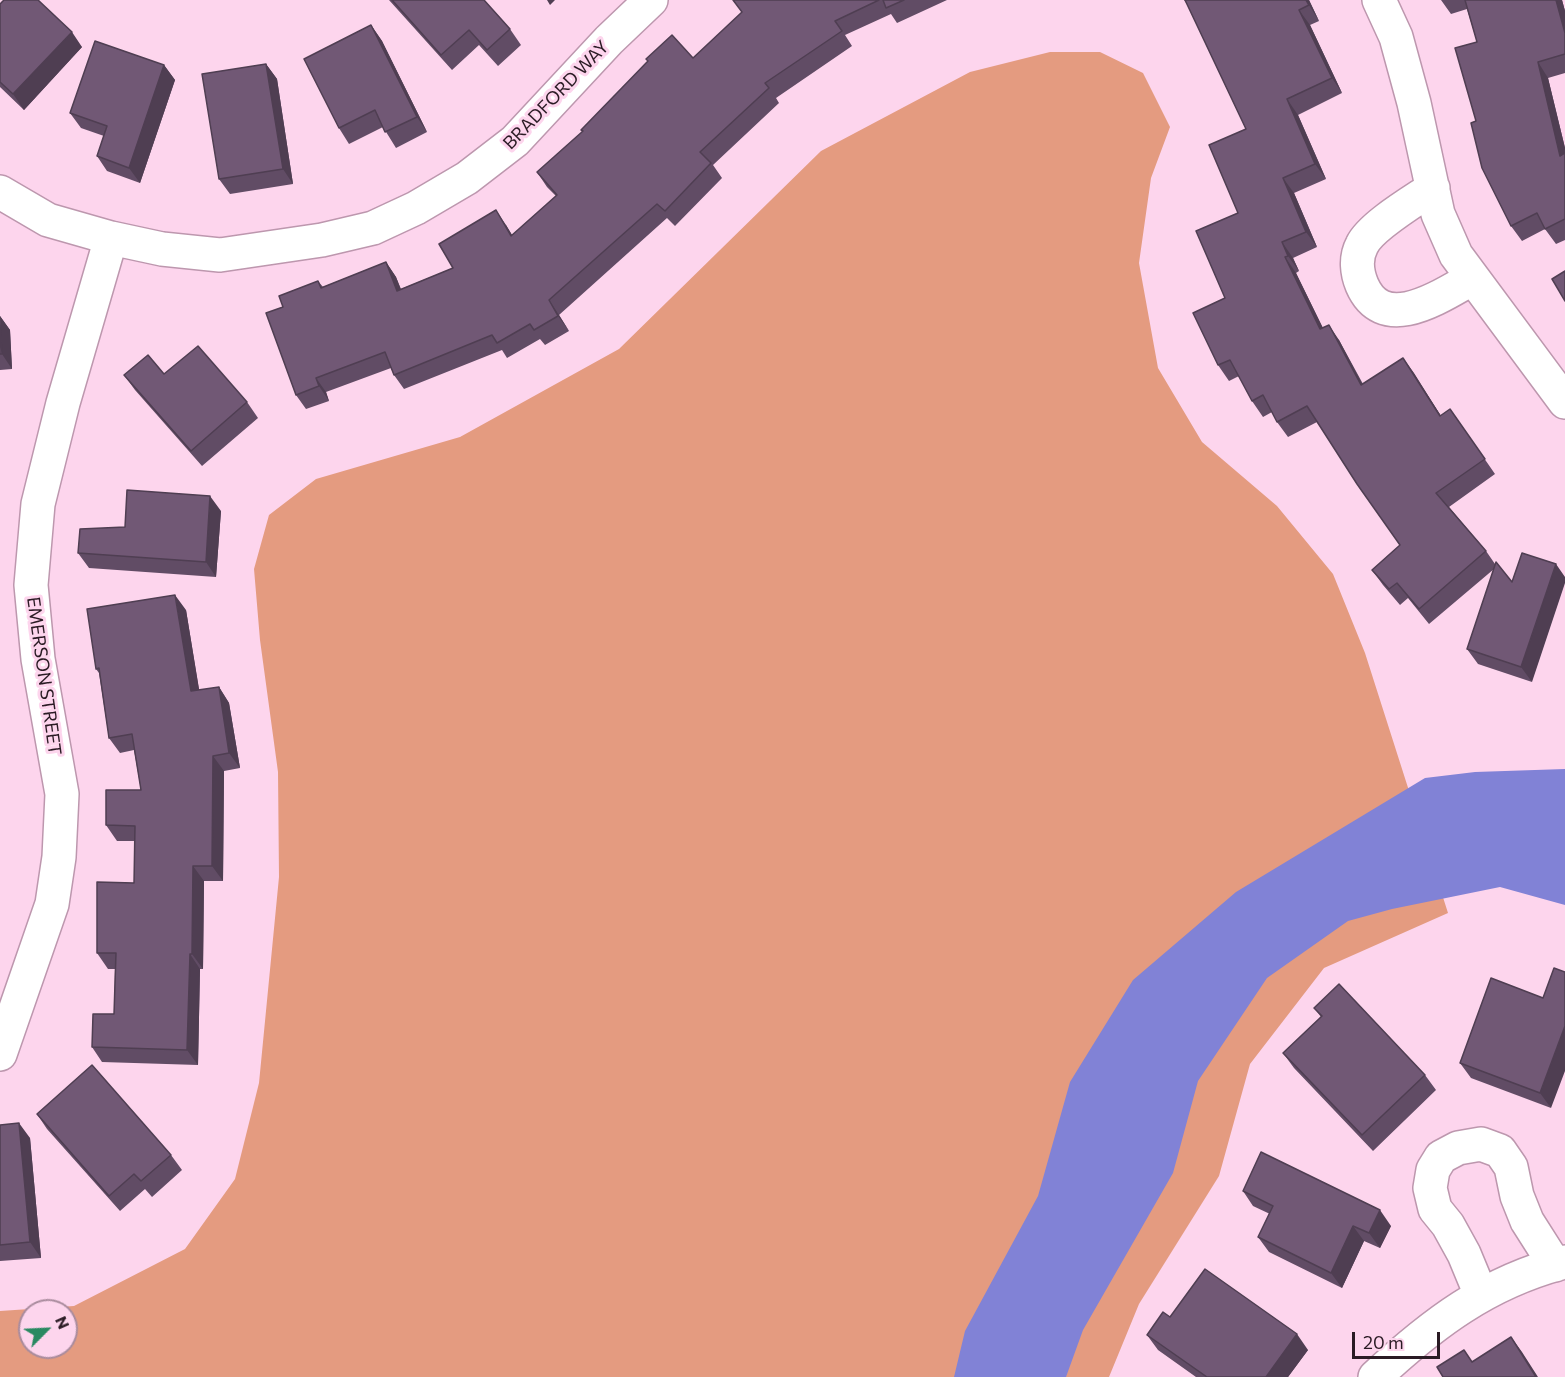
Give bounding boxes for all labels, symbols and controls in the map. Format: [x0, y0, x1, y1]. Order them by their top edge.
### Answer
street label: BRADFORD WAY [499, 36, 613, 154]
street label: EMERSON STREET [22, 595, 66, 757]
north arrow [18, 1299, 78, 1359]
text: N [52, 1313, 74, 1332]
scale bar [1355, 1320, 1444, 1358]
text: 20 m [1363, 1331, 1404, 1353]

